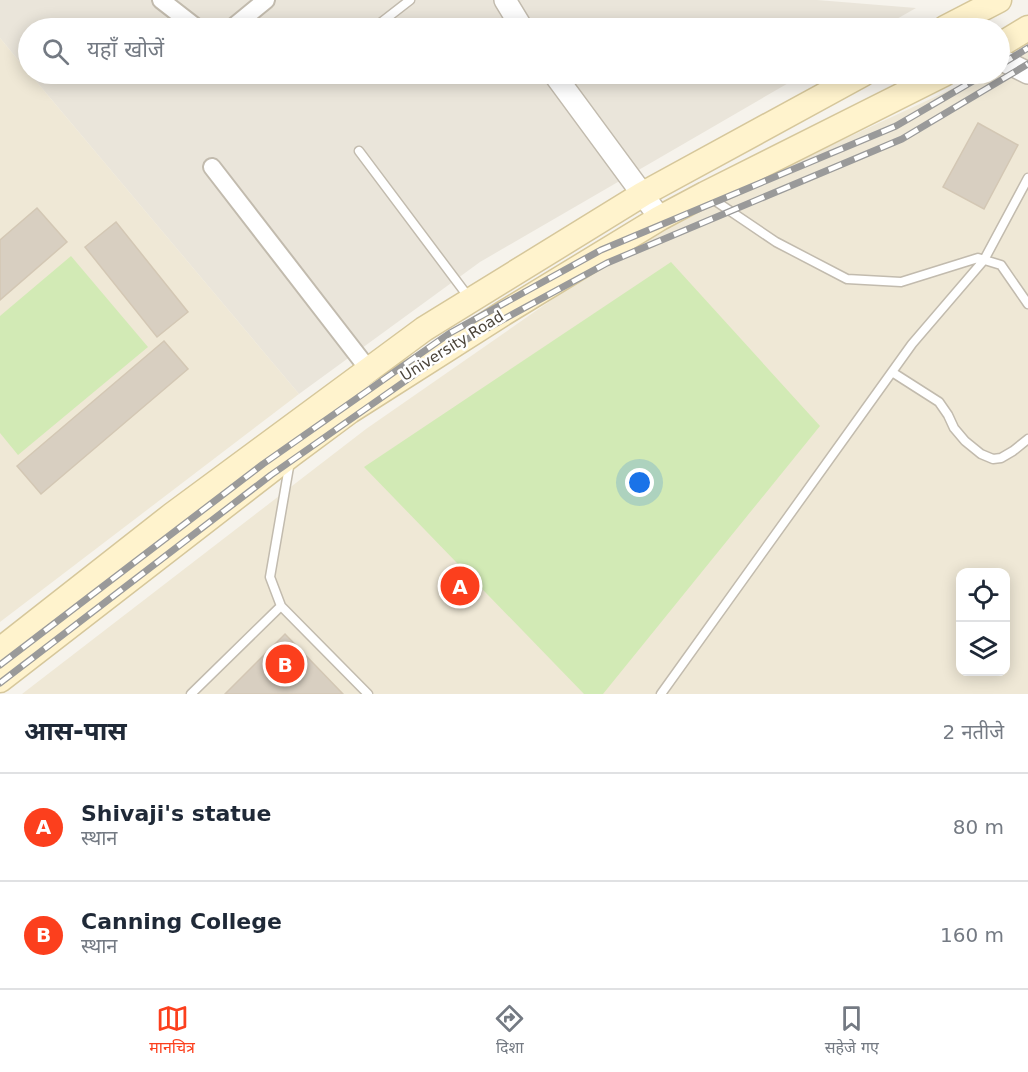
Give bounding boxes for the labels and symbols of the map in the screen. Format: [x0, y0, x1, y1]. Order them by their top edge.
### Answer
street label: University Road [397, 307, 507, 385]
your location [625, 468, 654, 497]
pin: A [440, 564, 480, 608]
pin: B [266, 642, 304, 686]

